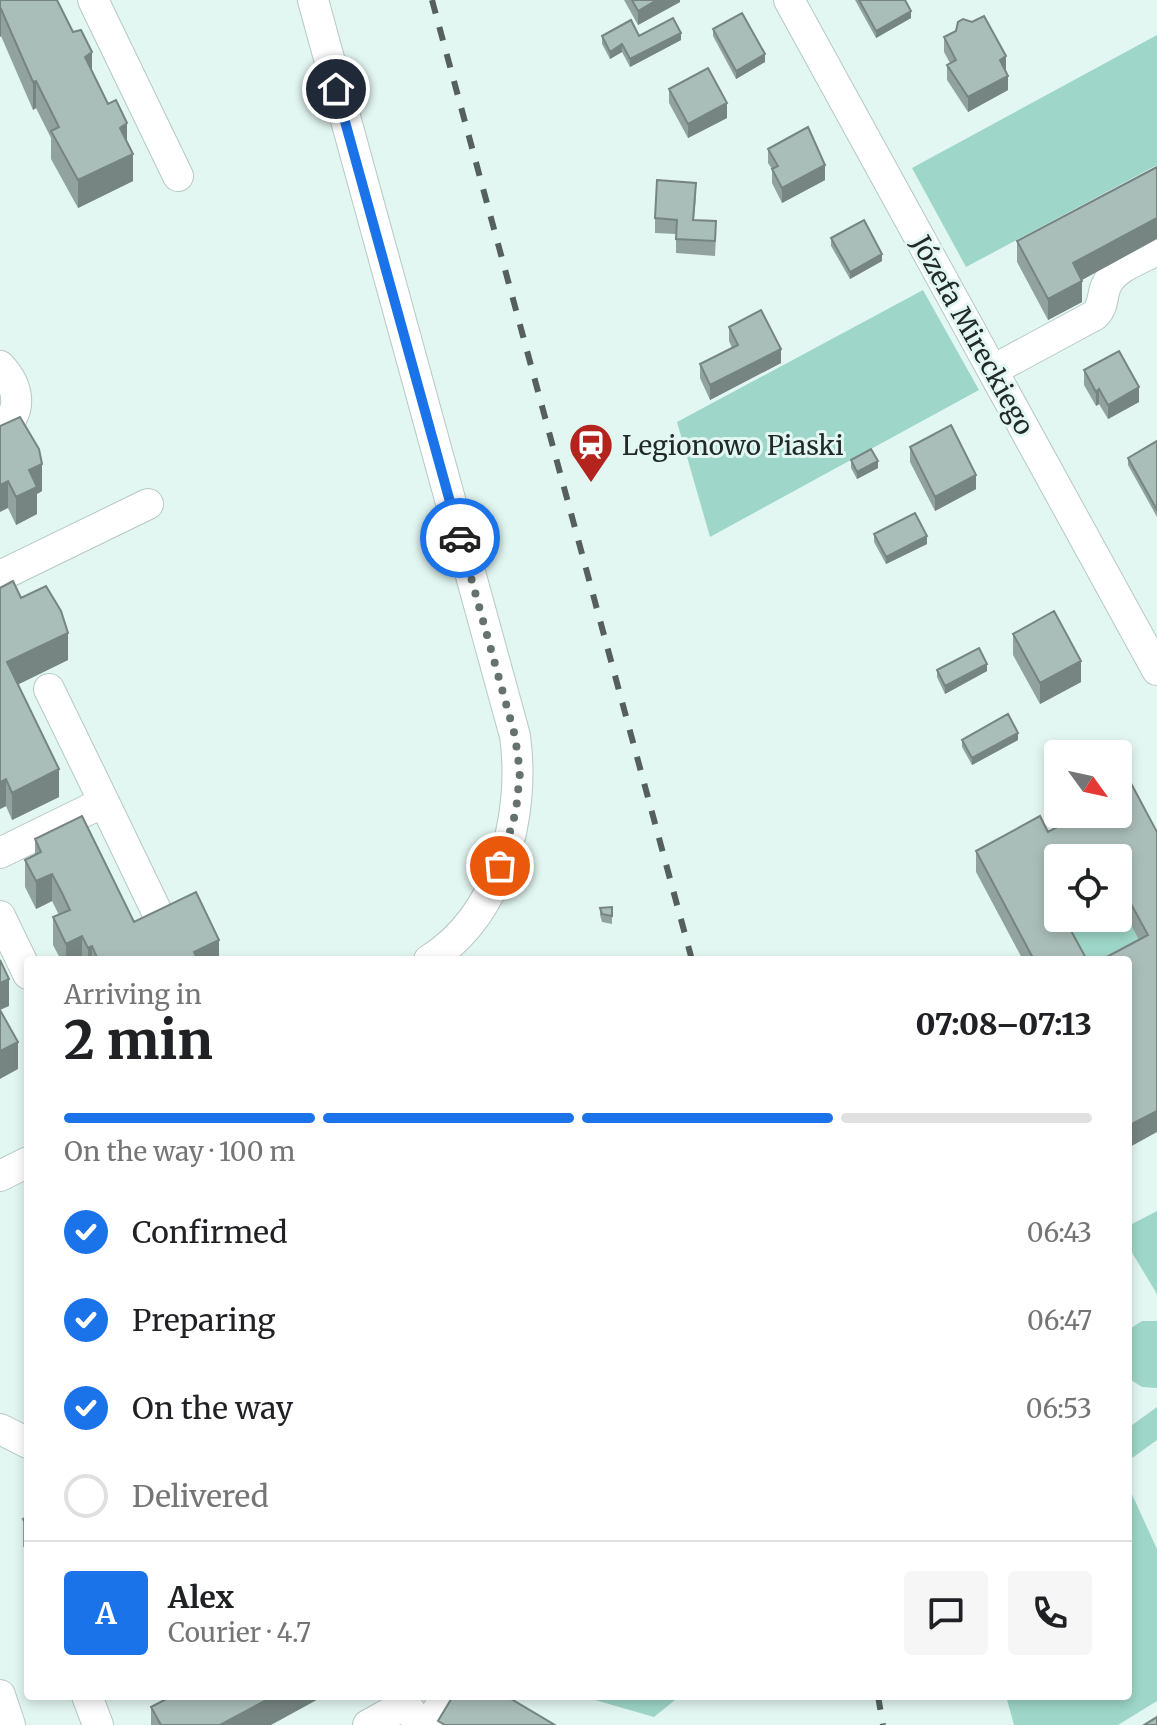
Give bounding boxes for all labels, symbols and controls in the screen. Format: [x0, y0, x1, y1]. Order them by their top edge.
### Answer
pin [302, 55, 370, 123]
icon: home [314, 67, 358, 111]
street label: Józefa Mireckiego [904, 229, 1041, 440]
station icon: Legionowo Piaski [567, 421, 615, 484]
place label: Legionowo Piaski [622, 429, 844, 462]
courier [420, 498, 500, 578]
icon: car [438, 516, 482, 560]
north arrow [1044, 740, 1132, 828]
map controls [1044, 740, 1132, 932]
pin [466, 832, 534, 900]
icon: bag [478, 844, 522, 888]
button: locate [1044, 844, 1132, 932]
text: Arriving in [64, 978, 202, 1011]
text: 07:08–07:13 [915, 1005, 1092, 1043]
text: 2 min [64, 1008, 213, 1073]
text: On the way · 100 m [64, 1135, 295, 1168]
icon: check [64, 1210, 108, 1254]
text: Confirmed [132, 1213, 287, 1251]
text: 06:43 [1027, 1216, 1092, 1249]
icon: check [64, 1298, 108, 1342]
text: Preparing [132, 1301, 275, 1339]
text: 06:47 [1027, 1304, 1092, 1337]
icon: check [64, 1386, 108, 1430]
text: On the way [132, 1389, 293, 1427]
text: 06:53 [1026, 1392, 1092, 1425]
text: Delivered [132, 1477, 269, 1515]
button: chat [904, 1571, 988, 1655]
button: phone [1008, 1571, 1092, 1655]
text: Alex [168, 1578, 234, 1616]
text: A [95, 1594, 117, 1632]
text: Courier · 4.7 [168, 1616, 311, 1649]

